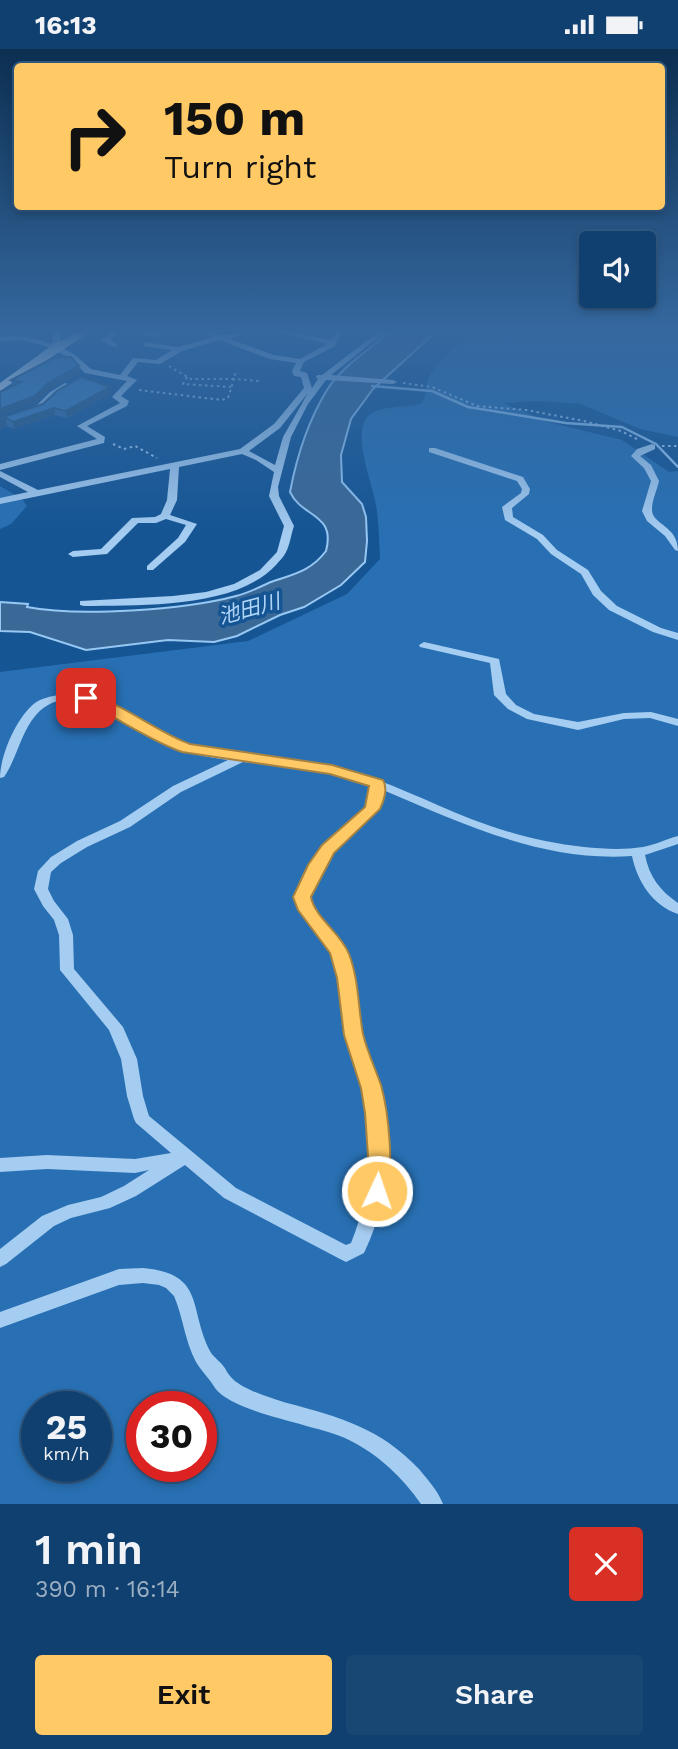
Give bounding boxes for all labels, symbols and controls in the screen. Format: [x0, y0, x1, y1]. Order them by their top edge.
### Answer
text: 16:13 [35, 10, 97, 40]
text: 150 m [164, 89, 305, 147]
icon: right [49, 91, 140, 182]
text: Turn right [164, 148, 316, 186]
map controls [579, 231, 656, 308]
button: sound [579, 231, 656, 308]
water label: 池田川 [215, 588, 284, 629]
pin [56, 668, 116, 728]
icon: arrive [67, 679, 105, 717]
position arrow [340, 1154, 414, 1228]
speed limit sign: 30 [126, 1391, 217, 1482]
text: 25 [46, 1406, 87, 1448]
text: km/h [43, 1443, 90, 1464]
text: 1 min [35, 1525, 143, 1574]
button: close [569, 1527, 643, 1601]
text: 390 m · 16:14 [35, 1576, 180, 1603]
button: Exit [35, 1655, 332, 1735]
button: Share [346, 1655, 643, 1735]

